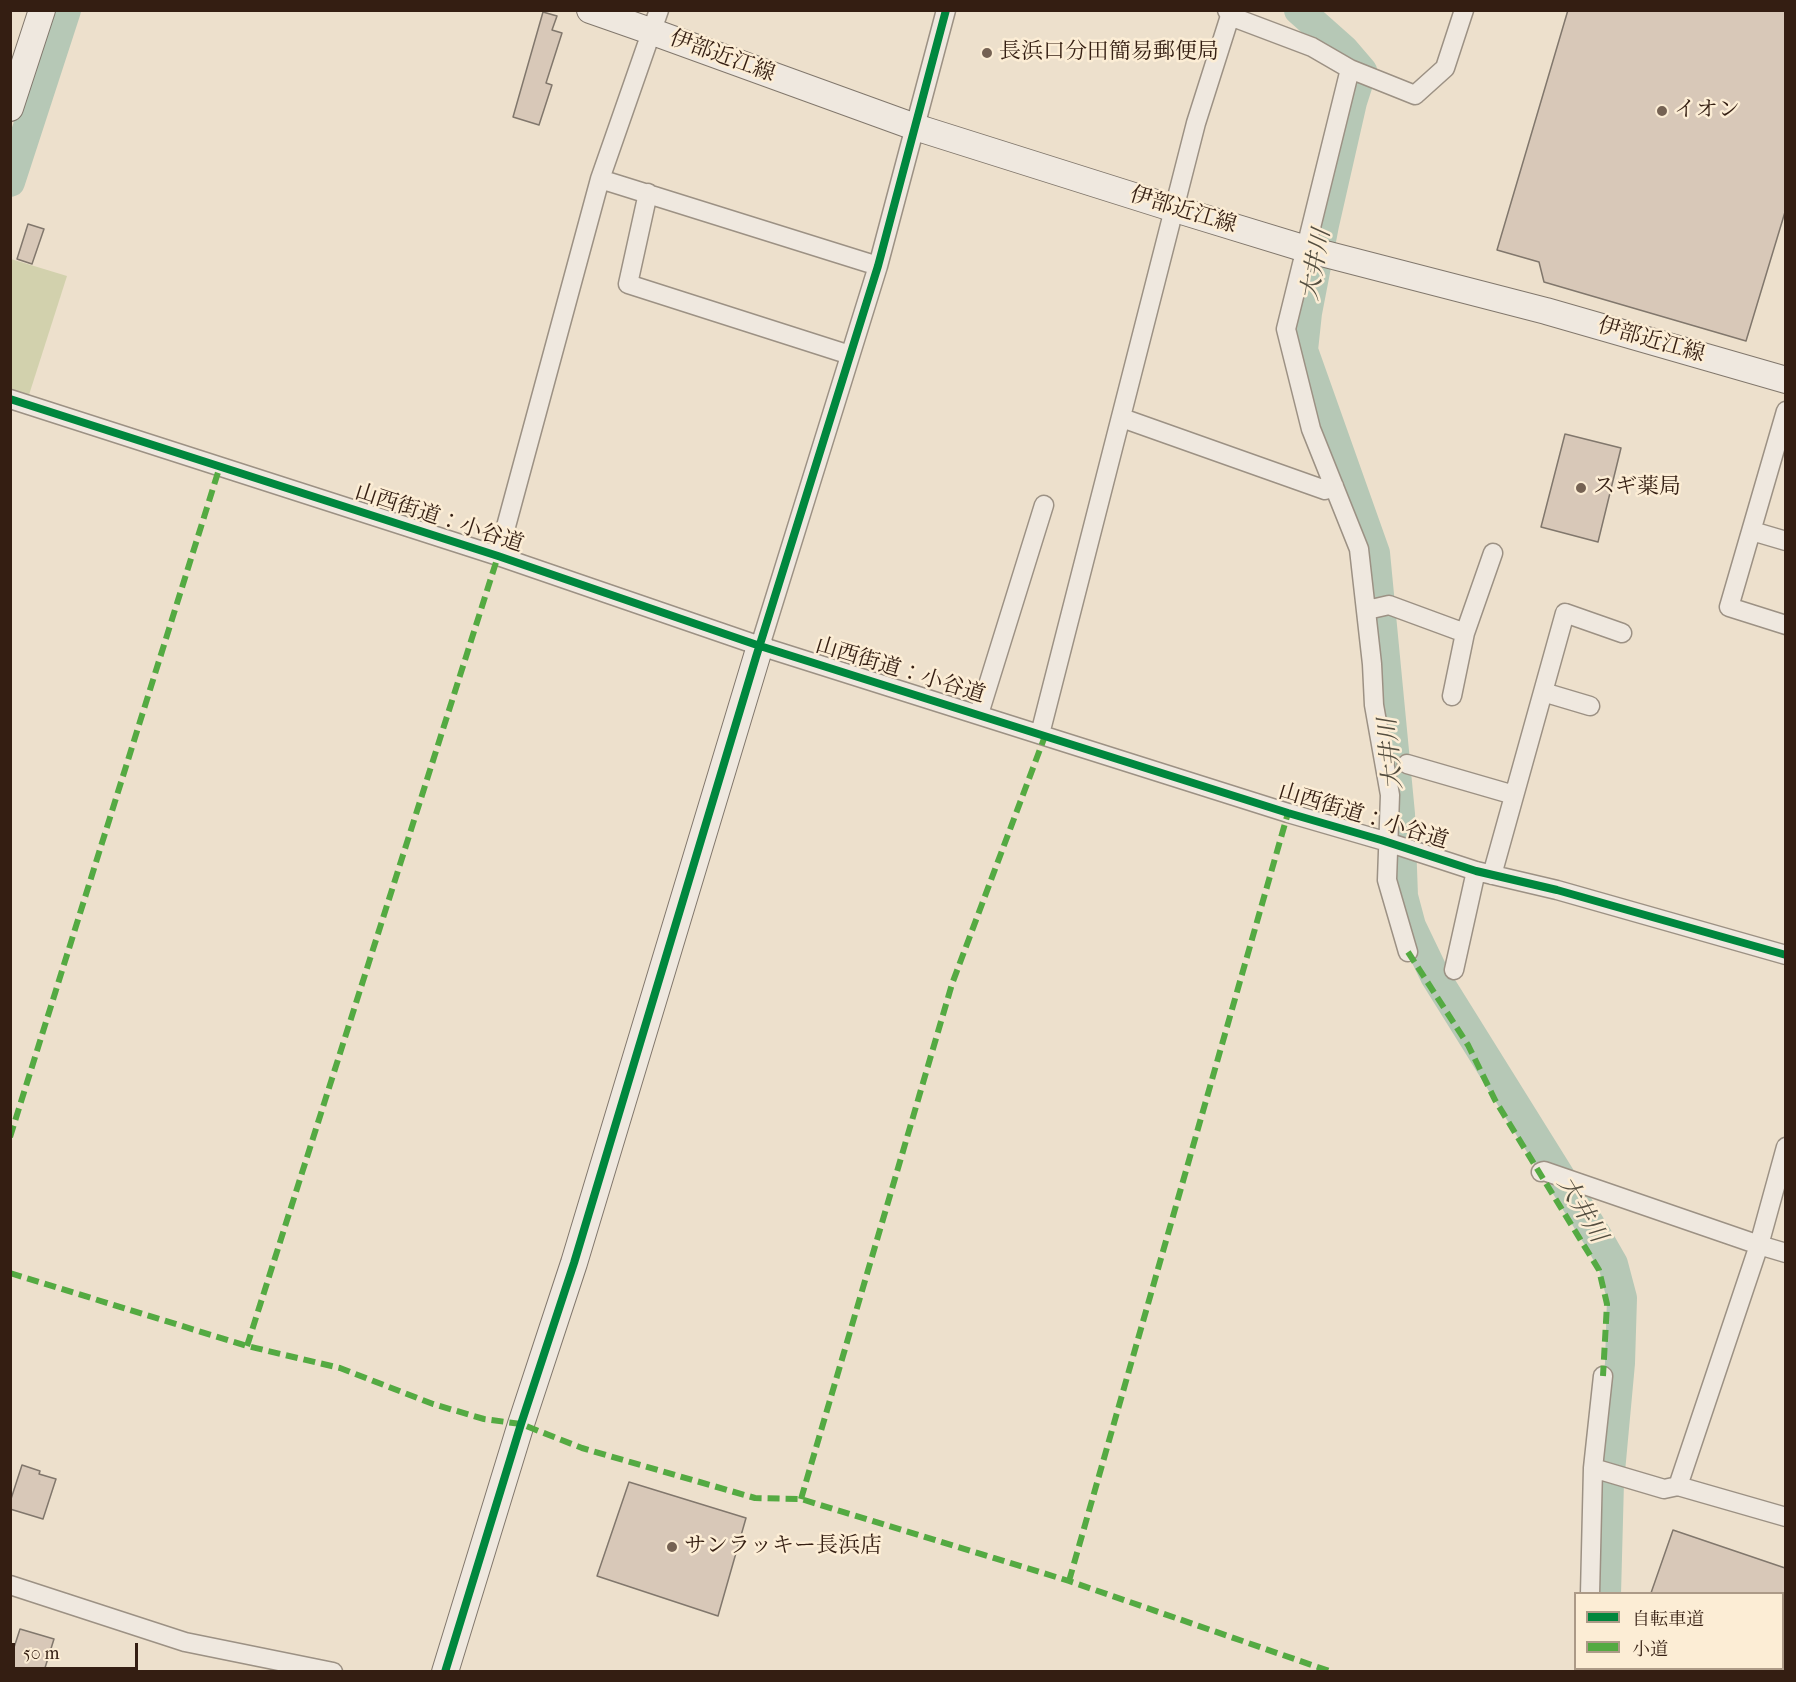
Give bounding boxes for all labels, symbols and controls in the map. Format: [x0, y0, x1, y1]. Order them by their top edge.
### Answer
street label: 伊部近江線 [666, 26, 778, 88]
place label: 長浜口分田簡易郵便局 [999, 40, 1219, 66]
marker: 長浜口分田簡易郵便局 [980, 46, 994, 60]
place label: イオン [1674, 98, 1740, 124]
marker: イオン [1655, 104, 1669, 118]
street label: 伊部近江線 [1127, 182, 1239, 240]
water label: 大井川 [1297, 227, 1337, 303]
street label: 伊部近江線 [1594, 313, 1708, 369]
place label: スギ薬局 [1593, 475, 1681, 501]
street label: 山西街道：小谷道 [351, 479, 527, 559]
marker: スギ薬局 [1574, 481, 1588, 495]
street label: 山西街道：小谷道 [812, 633, 988, 709]
water label: 大井川 [1375, 717, 1409, 791]
street label: 山西街道：小谷道 [1275, 779, 1451, 855]
water label: 大井川 [1550, 1172, 1612, 1248]
place label: サンラッキー長浜店 [684, 1534, 882, 1560]
marker: サンラッキー長浜店 [665, 1540, 679, 1554]
legend [1574, 1592, 1784, 1670]
text: 自転車道 [1632, 1609, 1704, 1630]
scale bar [15, 1631, 141, 1669]
text: 小道 [1632, 1639, 1668, 1660]
text: 50 m [23, 1643, 59, 1664]

